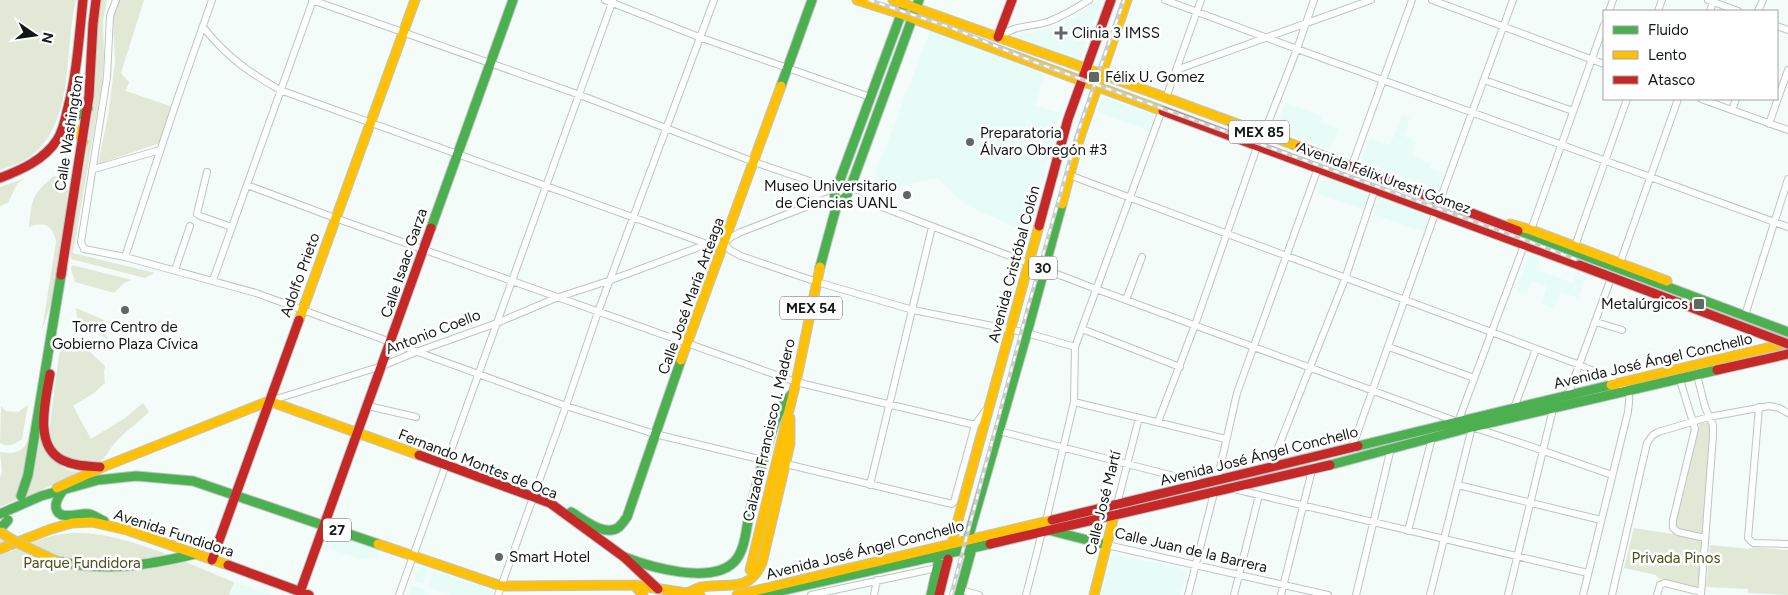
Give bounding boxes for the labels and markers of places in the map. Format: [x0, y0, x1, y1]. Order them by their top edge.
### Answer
place label: Clinia 3 IMSS [1072, 24, 1160, 42]
marker: Clinia 3 IMSS [1054, 26, 1068, 40]
place label: Félix U. Gomez [1105, 68, 1205, 86]
marker: Félix U. Gomez [1087, 70, 1101, 84]
place label: Preparatoria Álvaro Obregón #3 [980, 124, 1107, 159]
marker: Preparatoria Álvaro Obregón #3 [964, 136, 976, 148]
place label: Museo Universitario de Ciencias UANL [764, 177, 897, 212]
marker: Museo Universitario de Ciencias UANL [901, 189, 913, 201]
place label: Metalúrgicos [1601, 295, 1688, 313]
marker: Metalúrgicos [1692, 297, 1706, 311]
marker: Torre Centro de Gobierno Plaza Cívica [119, 304, 131, 316]
place label: Torre Centro de Gobierno Plaza Cívica [52, 318, 198, 353]
place label: Smart Hotel [509, 548, 590, 566]
marker: Smart Hotel [493, 551, 505, 563]

